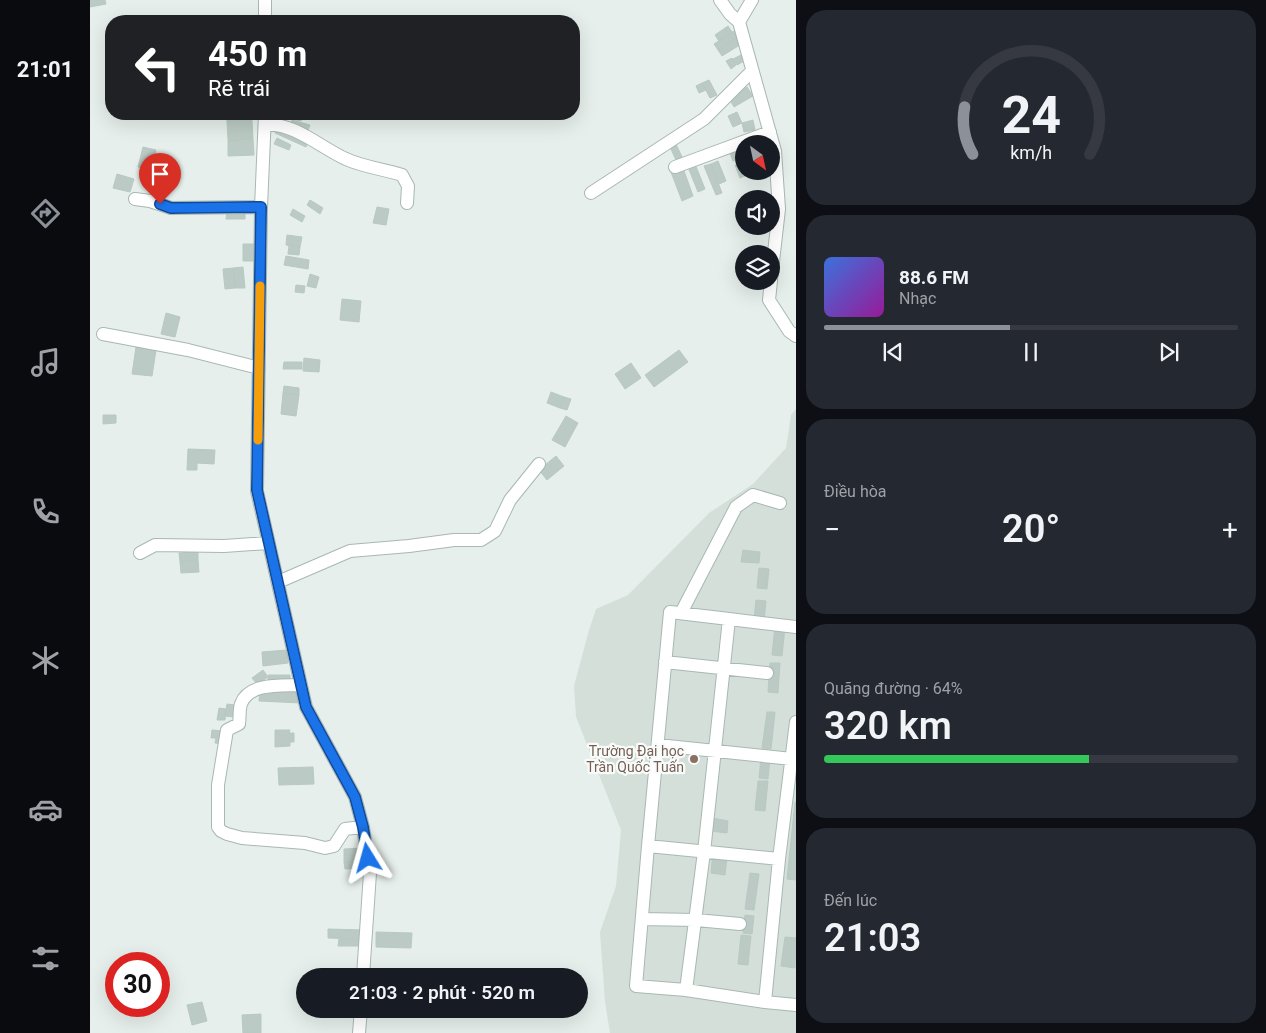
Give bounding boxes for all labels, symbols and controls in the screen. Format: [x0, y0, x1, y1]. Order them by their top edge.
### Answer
text: 450 m [208, 34, 307, 75]
icon: left [125, 35, 190, 100]
text: 21:01 [17, 57, 73, 82]
text: Rẽ trái [208, 76, 270, 101]
text: 24 [1001, 85, 1061, 146]
north arrow [735, 135, 780, 180]
map controls [735, 135, 780, 290]
text: km/h [1010, 142, 1052, 163]
pin [139, 153, 181, 204]
icon: arrive [146, 160, 174, 188]
button: sound [735, 190, 780, 235]
icon: directions [28, 196, 63, 231]
button: layers [735, 245, 780, 290]
text: 88.6 FM [899, 266, 969, 289]
text: Nhạc [899, 289, 936, 308]
icon: previous [879, 338, 907, 366]
icon: pause [1017, 338, 1045, 366]
icon: next [1155, 338, 1183, 366]
icon: music [28, 345, 63, 380]
text: Điều hòa [824, 482, 887, 501]
icon: phone [28, 494, 63, 529]
text: 20° [1002, 507, 1060, 551]
text: − [824, 513, 840, 546]
text: + [1222, 513, 1238, 546]
icon: climate [28, 643, 63, 678]
text: Quãng đường · 64% [824, 679, 963, 698]
text: 320 km [824, 704, 952, 748]
place label: Trường Đại học Trần Quốc Tuấn [586, 743, 684, 775]
marker: Trường Đại học Trần Quốc Tuấn [688, 753, 700, 765]
icon: car [28, 792, 63, 827]
position arrow [341, 831, 393, 883]
text: Đến lúc [824, 891, 877, 910]
text: 21:03 [824, 916, 921, 960]
icon: filters [28, 941, 63, 976]
speed limit sign: 30 [105, 952, 170, 1017]
text: 21:03 · 2 phút · 520 m [349, 981, 535, 1004]

